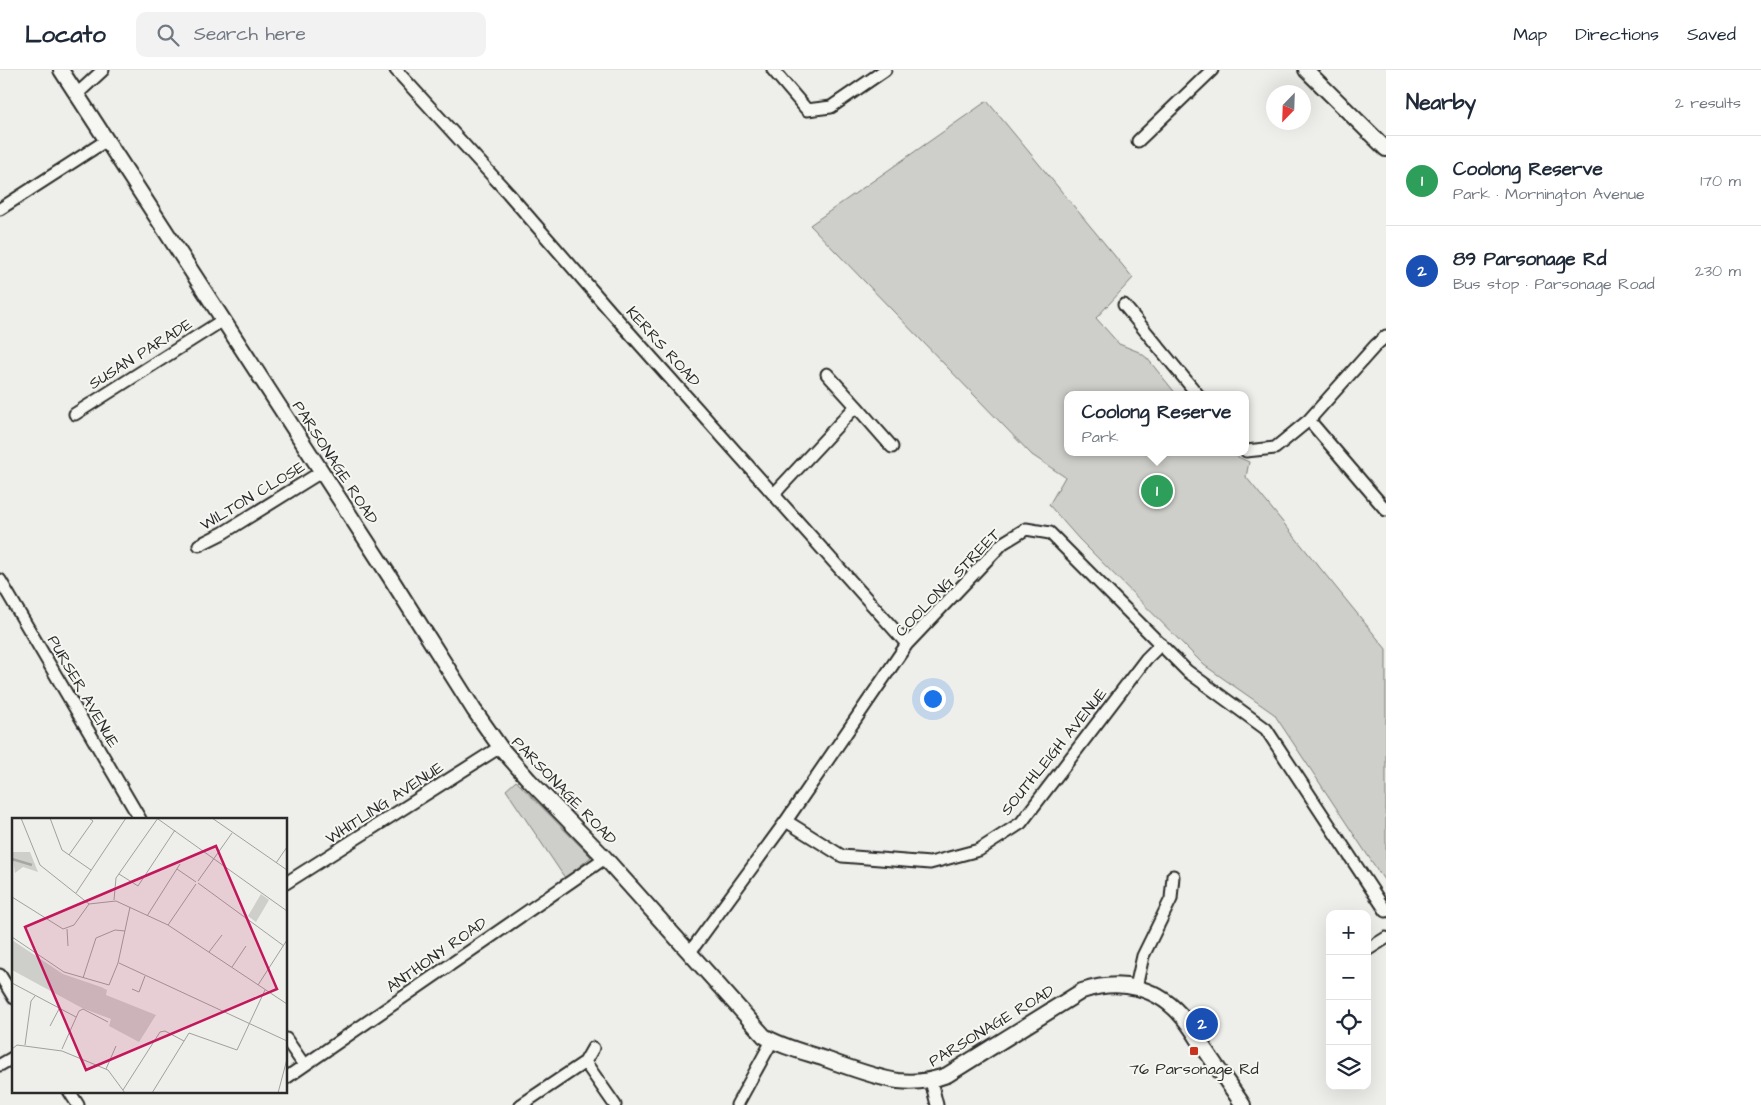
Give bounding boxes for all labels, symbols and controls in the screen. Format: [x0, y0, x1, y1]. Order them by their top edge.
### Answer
search box [136, 12, 486, 57]
text: Locato [25, 18, 106, 52]
icon: search [154, 21, 182, 49]
text: Search here [194, 21, 306, 48]
text: Map [1513, 22, 1547, 47]
text: Directions [1575, 22, 1659, 47]
text: Saved [1687, 22, 1736, 47]
north arrow [1266, 85, 1311, 130]
text: Nearby [1406, 88, 1476, 117]
text: 2 results [1675, 92, 1741, 114]
text: Coolong Reserve [1453, 156, 1603, 183]
text: 1 [1421, 170, 1423, 192]
text: 170 m [1700, 170, 1741, 192]
text: Park · Mornington Avenue [1453, 183, 1645, 205]
text: 89 Parsonage Rd [1453, 246, 1606, 273]
text: 2 [1417, 260, 1427, 282]
text: 230 m [1695, 260, 1741, 282]
text: Bus stop · Parsonage Road [1453, 273, 1655, 295]
street label: KERRS ROAD [621, 302, 705, 392]
street label: SUSAN PARADE [85, 313, 197, 394]
popup [1064, 391, 1249, 456]
street label: PARSONAGE ROAD [287, 397, 383, 528]
text: Coolong Reserve [1082, 399, 1231, 426]
text: Park [1082, 426, 1119, 448]
street label: WILTON CLOSE [196, 456, 309, 536]
pin: 1 [1141, 472, 1173, 510]
street label: COOLONG STREET [890, 524, 1005, 642]
street label: PURSER AVENUE [42, 631, 125, 752]
street label: SOUTHLEIGH AVENUE [996, 683, 1112, 820]
your location [920, 686, 946, 712]
street label: PARSONAGE ROAD [507, 732, 622, 850]
street label: WHITLING AVENUE [321, 756, 448, 849]
inset map [12, 818, 288, 1092]
map controls [1326, 910, 1371, 1090]
button: + [1326, 910, 1371, 955]
street label: ANTHONY ROAD [382, 912, 491, 998]
button: − [1326, 955, 1371, 1000]
street label: PARSONAGE ROAD [925, 980, 1058, 1072]
button: locate [1326, 1000, 1371, 1045]
pin: 2 [1186, 1005, 1218, 1043]
marker: 76 Parsonage Rd [1188, 1045, 1200, 1057]
button: layers [1326, 1045, 1371, 1090]
place label: 76 Parsonage Rd [1129, 1058, 1259, 1081]

